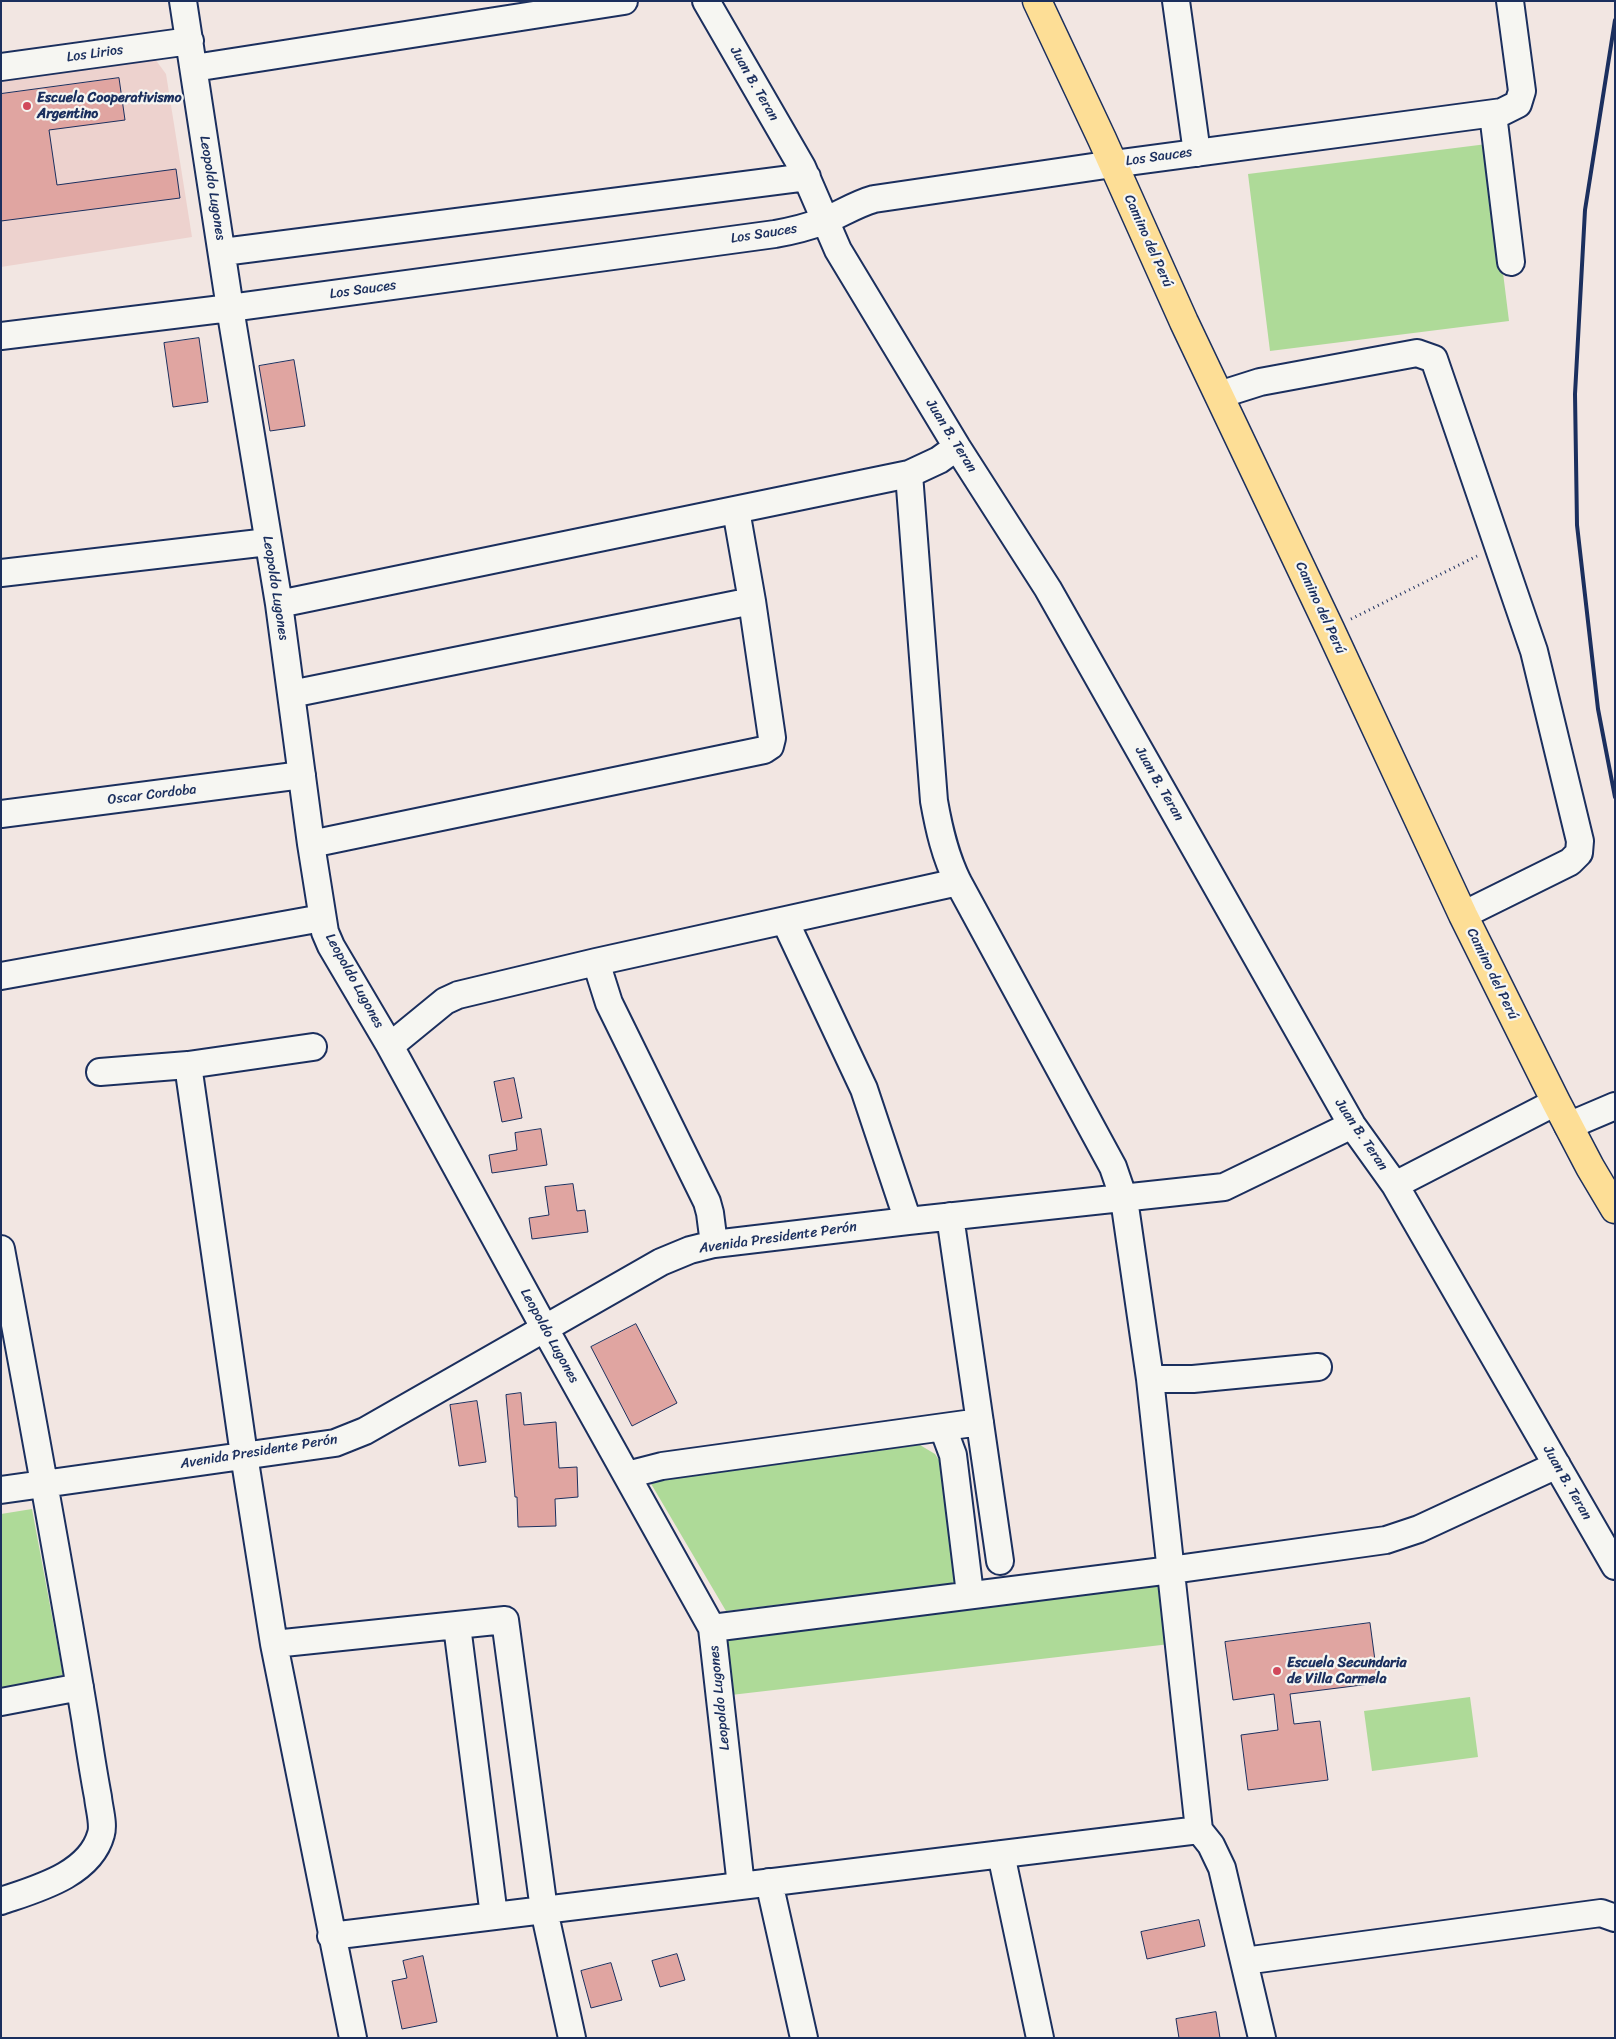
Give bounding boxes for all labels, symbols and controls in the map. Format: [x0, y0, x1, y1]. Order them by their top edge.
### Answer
street label: Los Lirios [66, 42, 124, 66]
street label: Juan B. Teran [726, 44, 782, 124]
place label: Escuela Cooperativismo Argentino [37, 90, 182, 122]
marker: Escuela Cooperativismo Argentino [21, 100, 33, 112]
street label: Leopoldo Lugones [195, 135, 229, 241]
street label: Los Sauces [1125, 144, 1193, 170]
street label: Camino del Perú [1120, 192, 1176, 290]
street label: Los Sauces [730, 220, 798, 248]
street label: Los Sauces [329, 277, 397, 303]
street label: Juan B. Teran [922, 396, 980, 476]
street label: Leopoldo Lugones [258, 535, 292, 641]
street label: Camino del Perú [1291, 559, 1349, 657]
street label: Juan B. Teran [1131, 744, 1187, 824]
street label: Oscar Cordoba [107, 781, 197, 809]
street label: Camino del Perú [1463, 926, 1521, 1022]
street label: Leopoldo Lugones [321, 931, 387, 1031]
street label: Juan B. Teran [1331, 1096, 1391, 1174]
street label: Avenida Presidente Perón [698, 1219, 858, 1257]
street label: Leopoldo Lugones [516, 1286, 582, 1386]
street label: Avenida Presidente Perón [179, 1431, 339, 1473]
street label: Juan B. Teran [1539, 1443, 1595, 1523]
street label: Leopoldo Lugones [706, 1645, 734, 1751]
place label: Escuela Secundaria de Villa Carmela [1287, 1655, 1407, 1688]
marker: Escuela Secundaria de Villa Carmela [1271, 1665, 1283, 1677]

